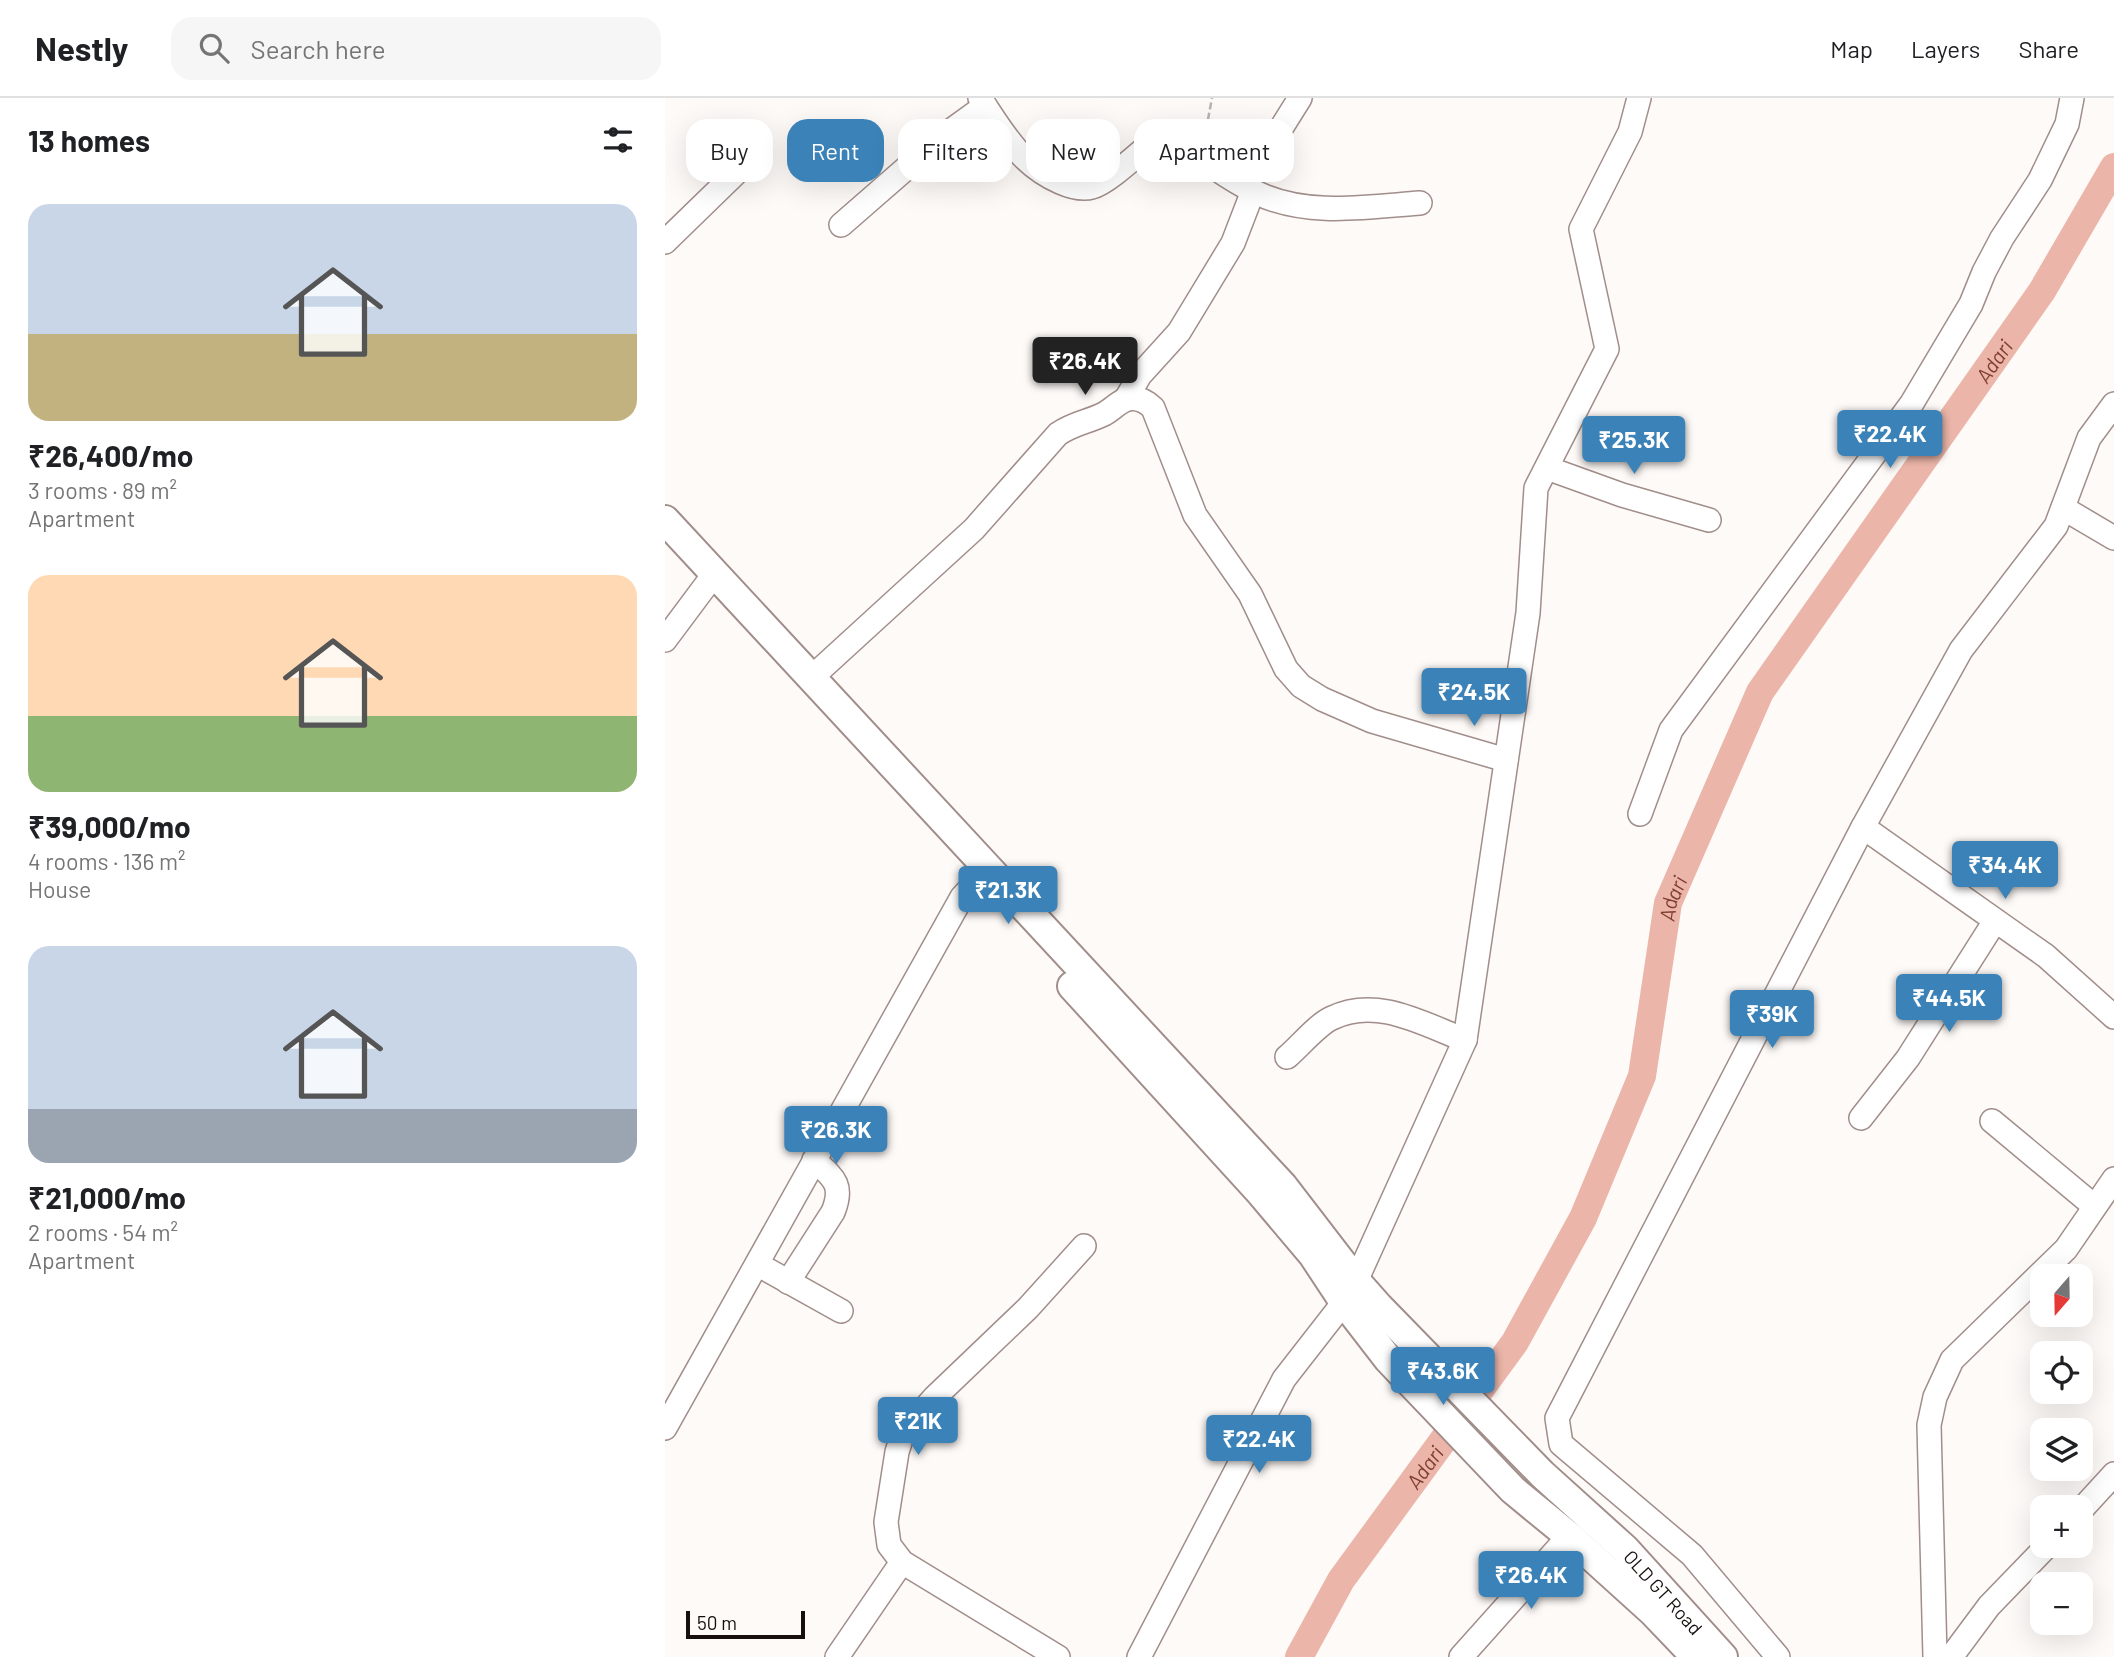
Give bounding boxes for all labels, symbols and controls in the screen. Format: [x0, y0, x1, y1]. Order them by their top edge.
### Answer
search box [171, 17, 661, 80]
text: Nestly [35, 28, 129, 68]
icon: search [195, 29, 233, 67]
text: Search here [251, 33, 386, 64]
text: Map [1830, 34, 1873, 63]
text: Layers [1911, 34, 1980, 63]
text: Share [2018, 34, 2079, 63]
chip: Buy [686, 119, 773, 182]
chip: Rent [787, 119, 884, 182]
chip: Filters [898, 119, 1012, 182]
chip: New [1026, 119, 1120, 182]
chip: Apartment [1134, 119, 1294, 182]
icon: filters [599, 121, 637, 159]
text: 13 homes [28, 122, 150, 158]
icon: home [270, 249, 396, 375]
water label: Adari [1969, 334, 2017, 387]
pin: ₹26.4K [1028, 338, 1142, 397]
text: ₹26.4K [1049, 346, 1121, 374]
pin: ₹22.4K [1833, 410, 1947, 470]
pin: ₹25.3K [1577, 416, 1691, 476]
text: ₹22.4K [1853, 419, 1927, 447]
text: ₹25.3K [1598, 425, 1670, 453]
text: ₹26,400/mo [28, 437, 193, 473]
text: 3 rooms · 89 m² [28, 476, 177, 504]
text: Apartment [28, 504, 135, 532]
icon: home [270, 620, 396, 746]
pin: ₹24.5K [1417, 668, 1531, 728]
text: ₹24.5K [1438, 677, 1510, 705]
text: ₹39,000/mo [28, 808, 191, 844]
pin: ₹34.4K [1948, 842, 2062, 901]
text: 4 rooms · 136 m² [28, 847, 186, 875]
text: ₹34.4K [1968, 850, 2042, 878]
pin: ₹21.3K [951, 866, 1065, 926]
water label: Adari [1653, 871, 1691, 923]
text: House [28, 875, 91, 903]
text: ₹21.3K [974, 875, 1042, 903]
pin: ₹44.5K [1892, 974, 2006, 1034]
text: ₹44.5K [1912, 983, 1986, 1011]
pin: ₹39K [1731, 990, 1813, 1050]
icon: home [270, 991, 396, 1117]
text: ₹39K [1746, 999, 1798, 1027]
pin: ₹26.3K [779, 1107, 893, 1166]
text: ₹26.3K [800, 1115, 872, 1143]
text: ₹21,000/mo [28, 1179, 186, 1215]
text: 2 rooms · 54 m² [28, 1218, 178, 1246]
text: Apartment [28, 1246, 135, 1274]
north arrow [2030, 1264, 2093, 1326]
map controls [2030, 1264, 2093, 1635]
button: locate [2030, 1341, 2093, 1404]
pin: ₹43.6K [1386, 1348, 1500, 1407]
text: ₹43.6K [1407, 1356, 1479, 1384]
pin: ₹21K [877, 1398, 959, 1457]
text: ₹21K [894, 1406, 942, 1434]
pin: ₹22.4K [1202, 1416, 1316, 1475]
button: layers [2030, 1418, 2093, 1481]
text: ₹22.4K [1222, 1424, 1296, 1452]
water label: Adari [1400, 1440, 1448, 1493]
button: + [2030, 1495, 2093, 1558]
street label: OLD GT Road [1620, 1545, 1708, 1639]
pin: ₹26.4K [1474, 1552, 1588, 1611]
text: ₹26.4K [1495, 1560, 1567, 1588]
button: − [2030, 1572, 2093, 1635]
scale bar [686, 1608, 805, 1640]
text: 50 m [697, 1611, 737, 1634]

